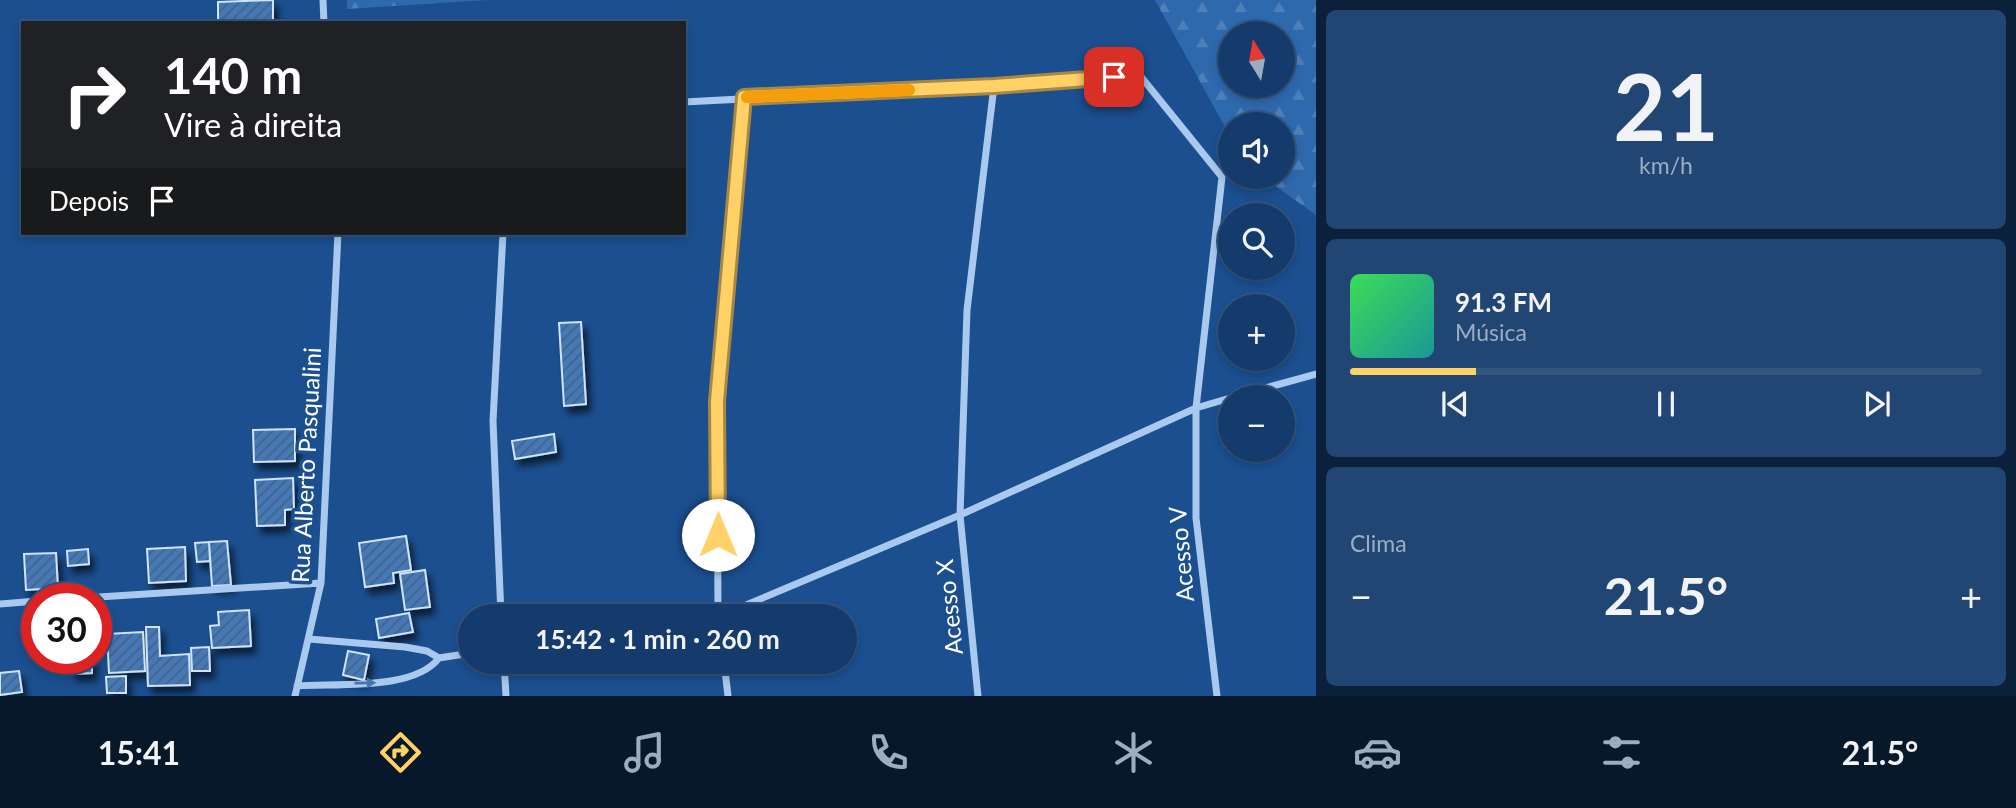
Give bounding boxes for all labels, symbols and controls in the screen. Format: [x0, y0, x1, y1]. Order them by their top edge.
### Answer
north arrow [1218, 21, 1295, 98]
map controls [1218, 21, 1295, 462]
text: 140 m [164, 46, 302, 104]
pin [1084, 47, 1144, 107]
icon: right [49, 49, 140, 140]
text: 21 [1613, 51, 1719, 160]
icon: arrive [1095, 58, 1133, 96]
text: Vire à direita [164, 105, 342, 144]
button: sound [1218, 112, 1295, 189]
text: km/h [1639, 151, 1693, 179]
icon: arrive [143, 182, 181, 220]
text: Depois [49, 185, 129, 217]
button: search [1218, 203, 1295, 280]
text: 91.3 FM [1455, 286, 1552, 318]
button: + [1218, 294, 1295, 371]
text: Música [1455, 318, 1527, 346]
street label: Rua Alberto Pasqualini [285, 346, 326, 583]
button: − [1218, 385, 1295, 462]
icon: previous [1436, 385, 1474, 423]
icon: pause [1647, 385, 1685, 423]
icon: next [1858, 385, 1896, 423]
position arrow [681, 498, 755, 572]
street label: Acesso V [1162, 504, 1199, 603]
text: Clima [1350, 529, 1407, 557]
street label: Acesso X [929, 558, 968, 656]
text: 21.5° [1604, 564, 1728, 626]
text: − [1350, 573, 1372, 619]
text: + [1960, 573, 1982, 619]
speed limit sign: 30 [21, 583, 112, 674]
text: 15:42 · 1 min · 260 m [535, 623, 780, 655]
one-way arrow [354, 677, 376, 689]
icon: directions [376, 728, 425, 777]
icon: music [620, 728, 669, 777]
icon: phone [864, 728, 913, 777]
icon: climate [1109, 728, 1158, 777]
icon: car [1353, 728, 1402, 777]
icon: filters [1597, 728, 1646, 777]
text: 15:41 [98, 733, 180, 772]
text: 21.5° [1842, 733, 1918, 772]

